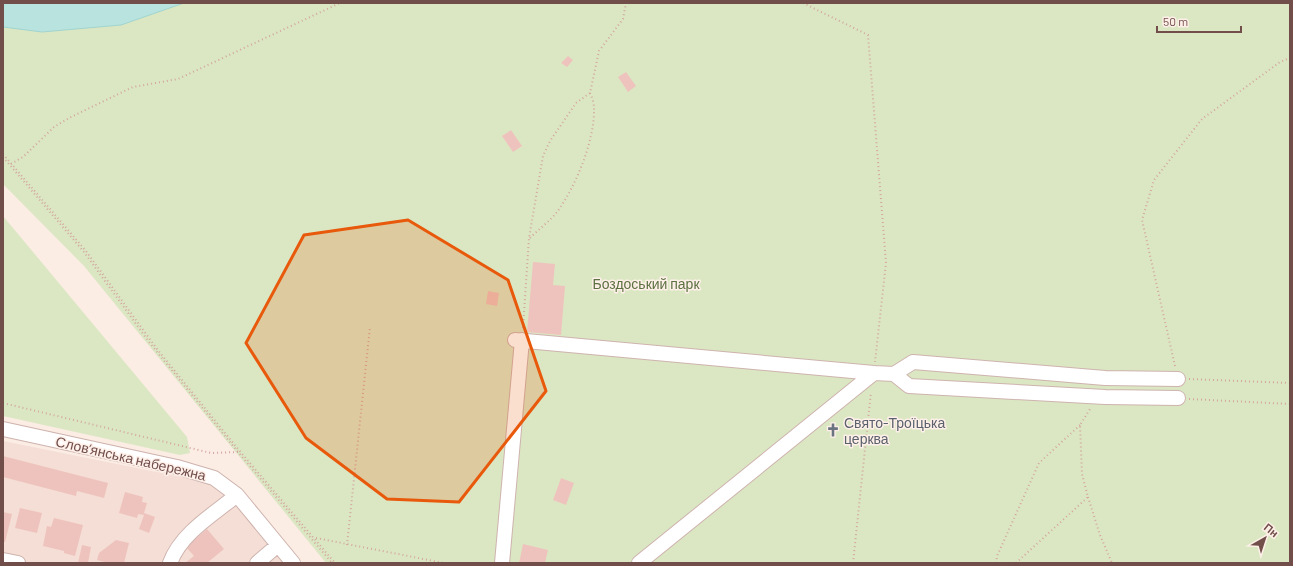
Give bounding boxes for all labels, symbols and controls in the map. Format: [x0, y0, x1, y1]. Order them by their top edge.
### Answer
scale bar [1157, 8, 1241, 34]
text: 50 m [1163, 14, 1188, 28]
park label: Боздоський парк [592, 275, 700, 292]
place label: Свято-Троїцька церква [844, 414, 946, 447]
church icon: Свято-Троїцька церква [825, 422, 841, 438]
street label: Словʼянська набережна [54, 432, 208, 484]
north arrow [1245, 518, 1285, 558]
text: Пн [1262, 520, 1281, 539]

